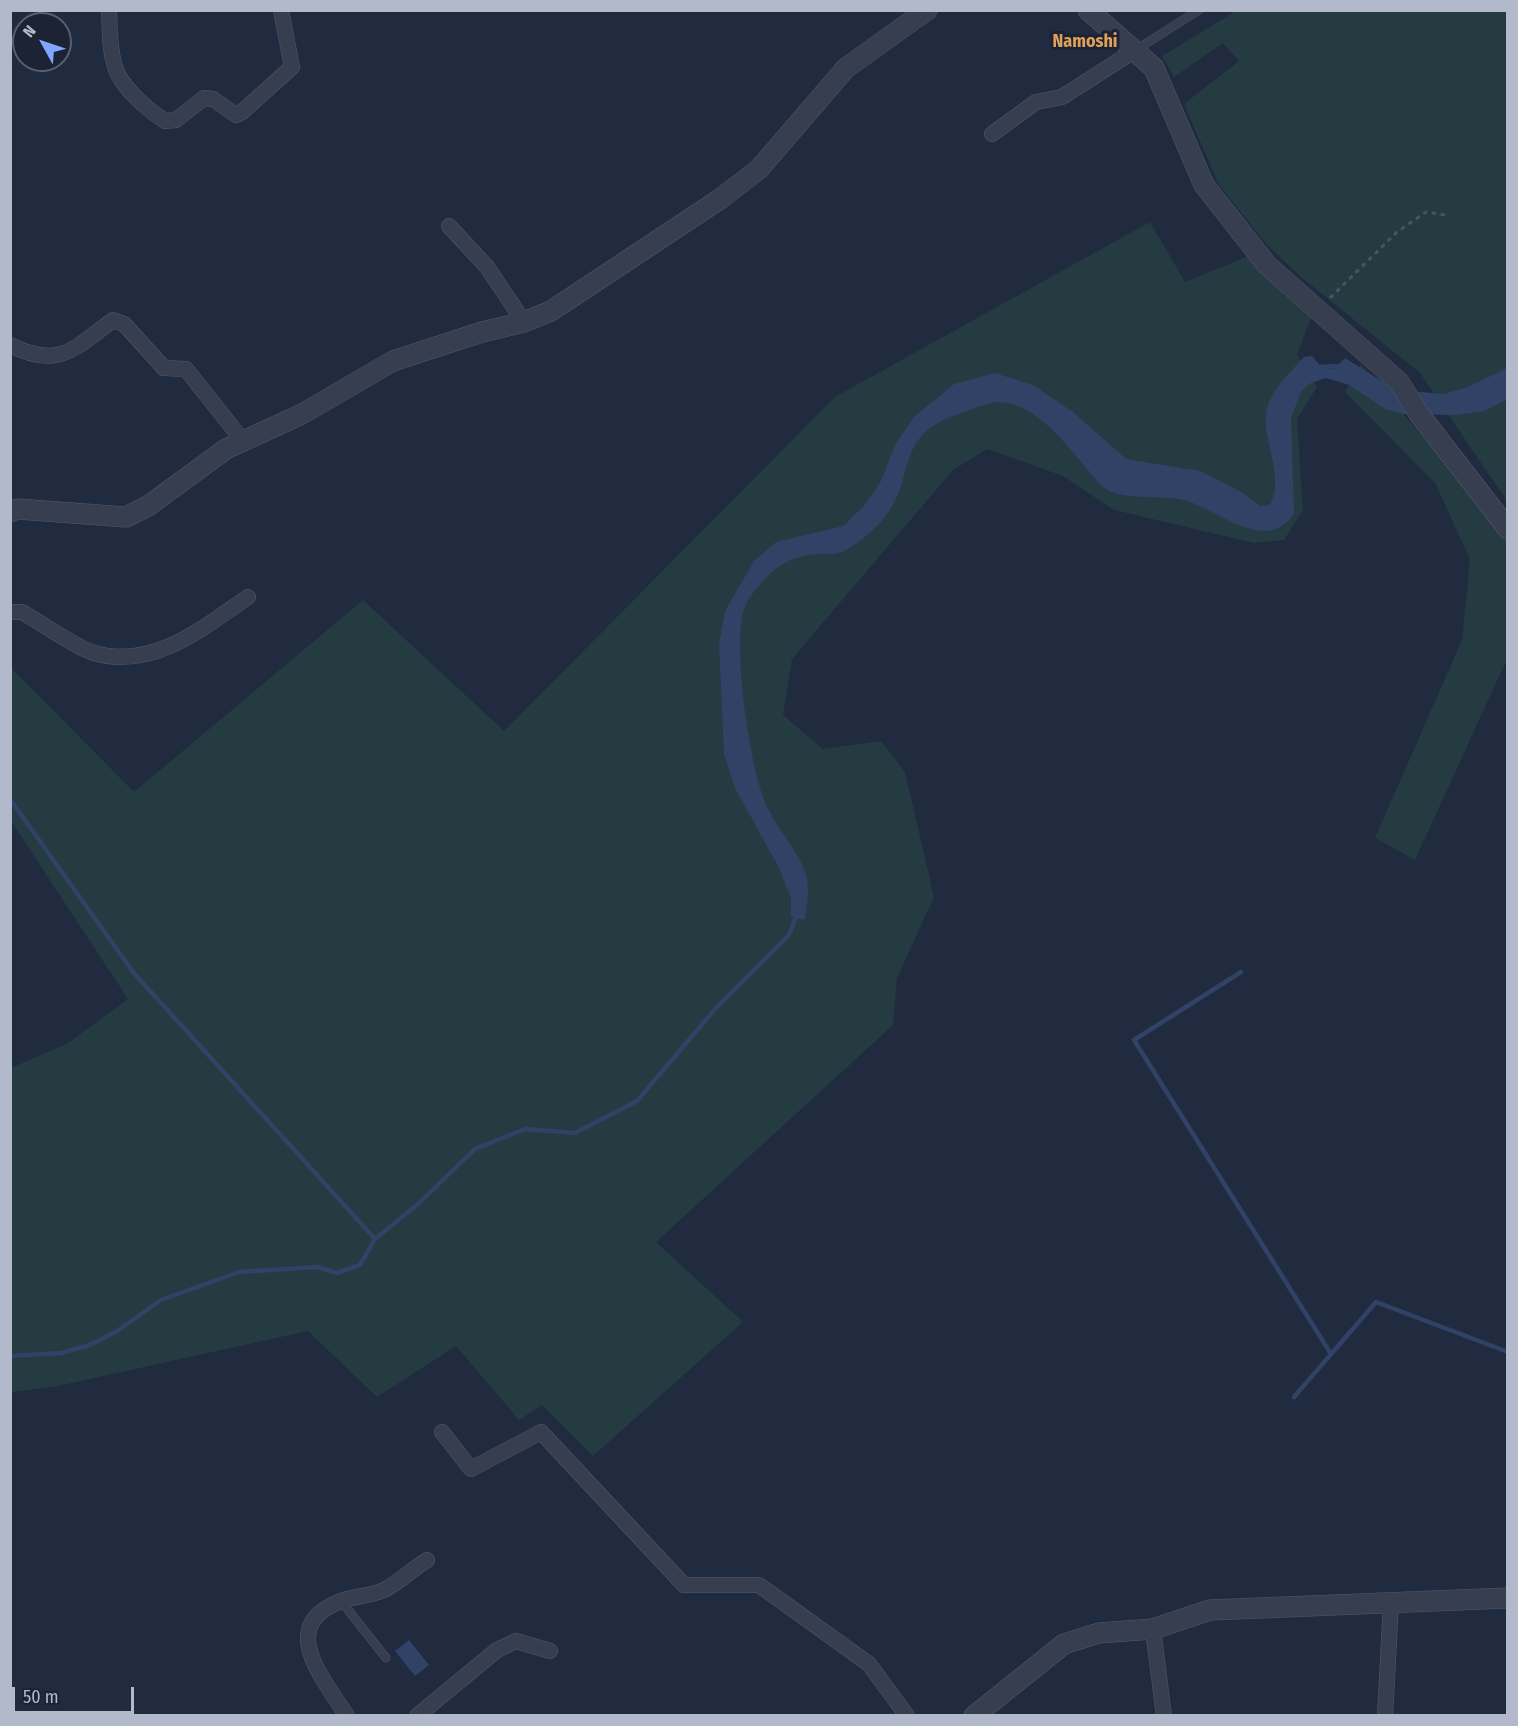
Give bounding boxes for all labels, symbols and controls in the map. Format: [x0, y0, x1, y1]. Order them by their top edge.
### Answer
north arrow [12, 12, 72, 72]
text: N [19, 22, 40, 41]
district label: Namoshi [1052, 31, 1118, 53]
scale bar [15, 1675, 136, 1713]
text: 50 m [23, 1686, 59, 1708]

